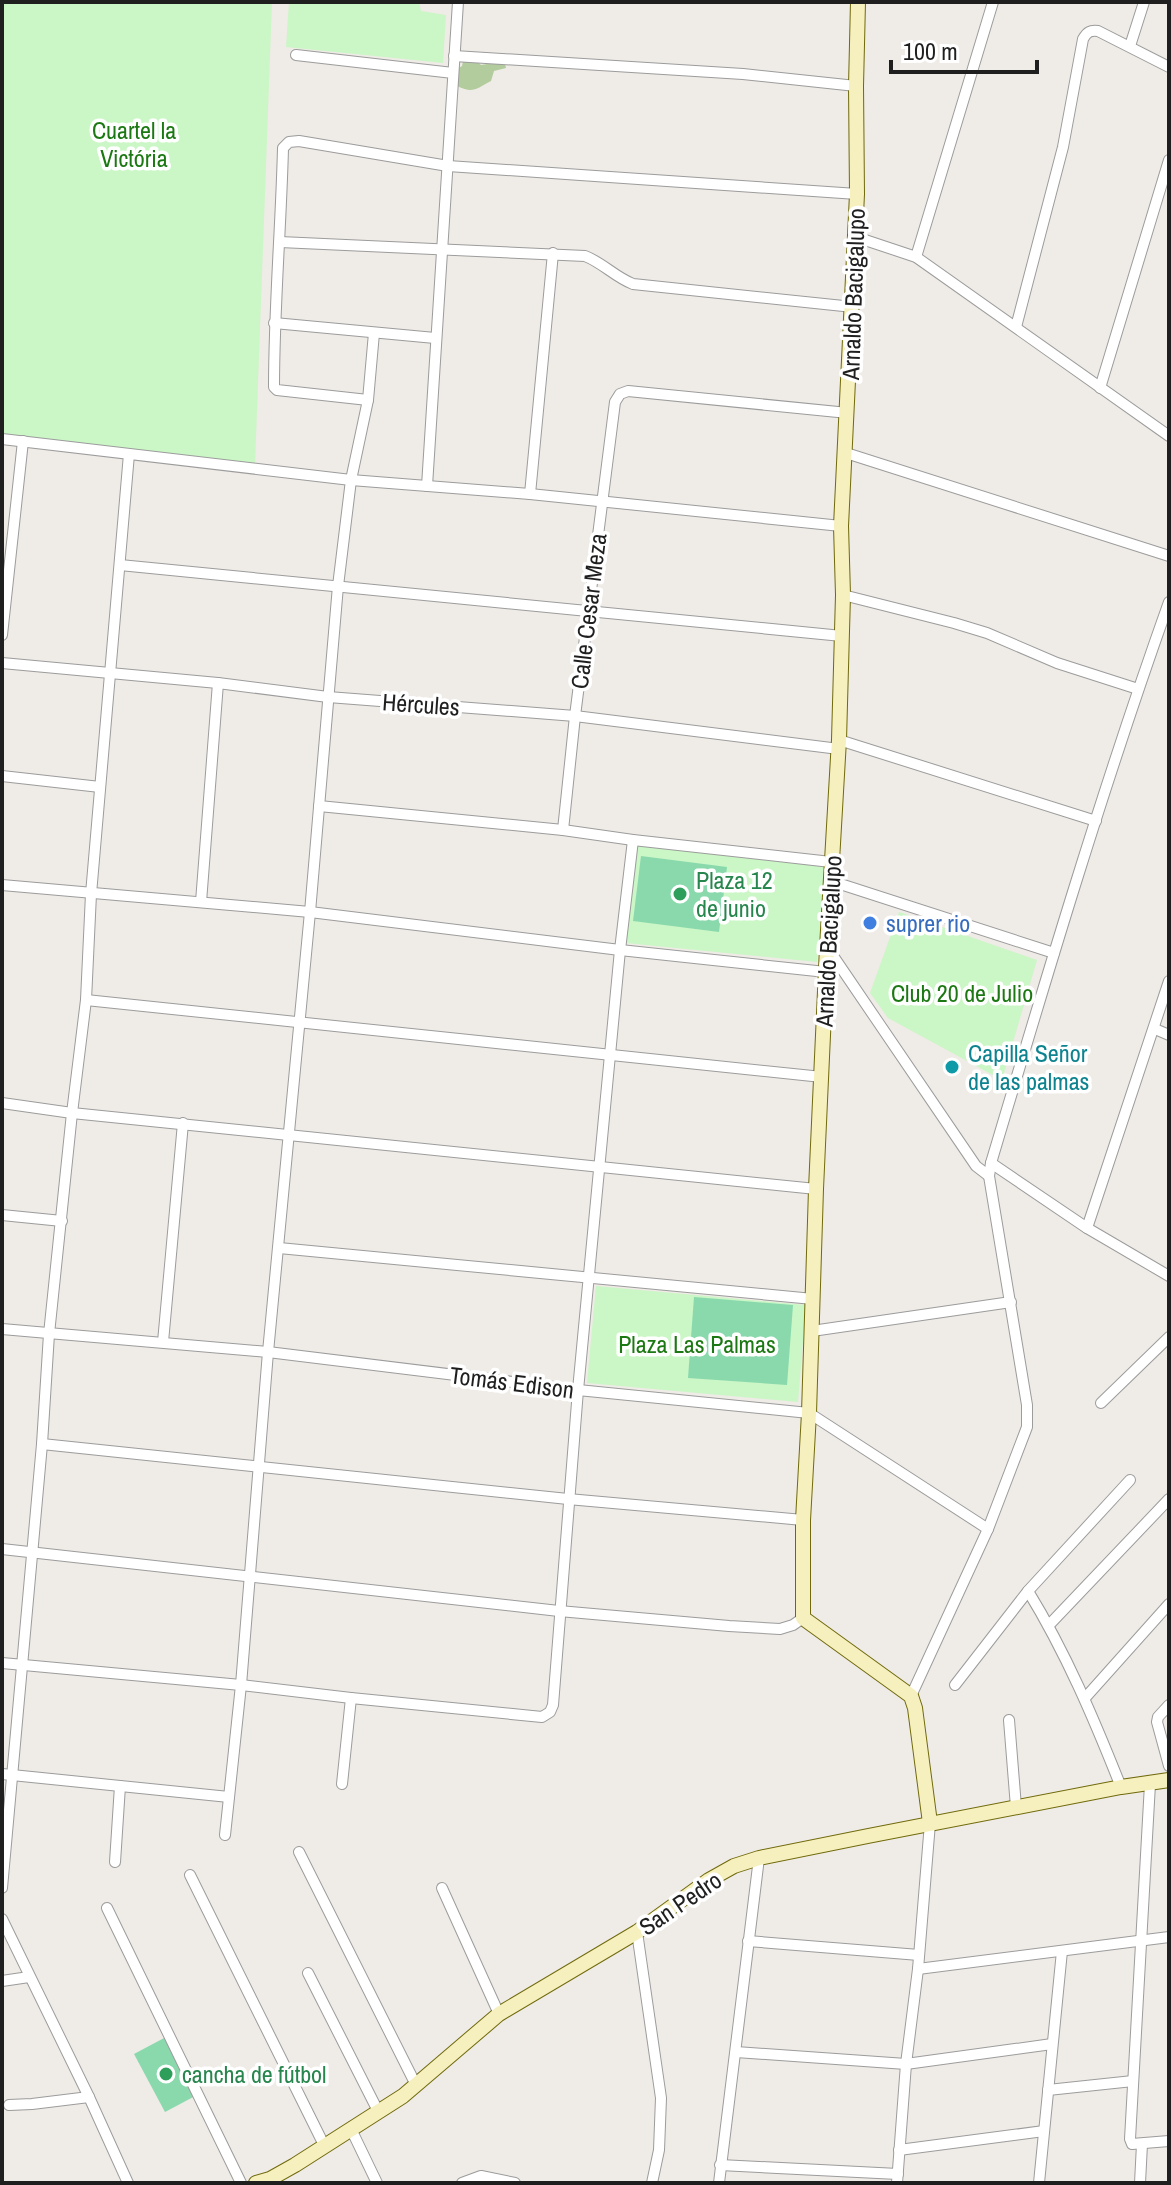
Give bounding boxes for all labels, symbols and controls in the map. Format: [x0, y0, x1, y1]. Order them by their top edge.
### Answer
scale bar [891, 24, 1037, 74]
text: 100 m [903, 35, 958, 67]
park label: Cuartel la Victória [92, 114, 176, 174]
street label: Arnaldo Bacigalupo [834, 208, 872, 381]
street label: Calle Cesar Meza [563, 531, 613, 691]
street label: Hércules [381, 685, 461, 723]
street label: Arnaldo Bacigalupo [807, 854, 848, 1029]
place label: Plaza 12 de junio [696, 864, 773, 924]
marker: Plaza 12 de junio [671, 885, 689, 903]
place label: suprer rio [886, 907, 970, 939]
marker: suprer rio [861, 914, 879, 932]
park label: Club 20 de Julio [891, 977, 1033, 1009]
place label: Capilla Señor de las palmas [968, 1037, 1089, 1097]
marker: Capilla Señor de las palmas [943, 1058, 961, 1076]
park label: Plaza Las Palmas [618, 1328, 776, 1360]
street label: Tomás Edison [448, 1359, 576, 1405]
street label: San Pedro [633, 1864, 727, 1942]
place label: cancha de fútbol [182, 2058, 326, 2090]
marker: cancha de fútbol [157, 2065, 175, 2083]

